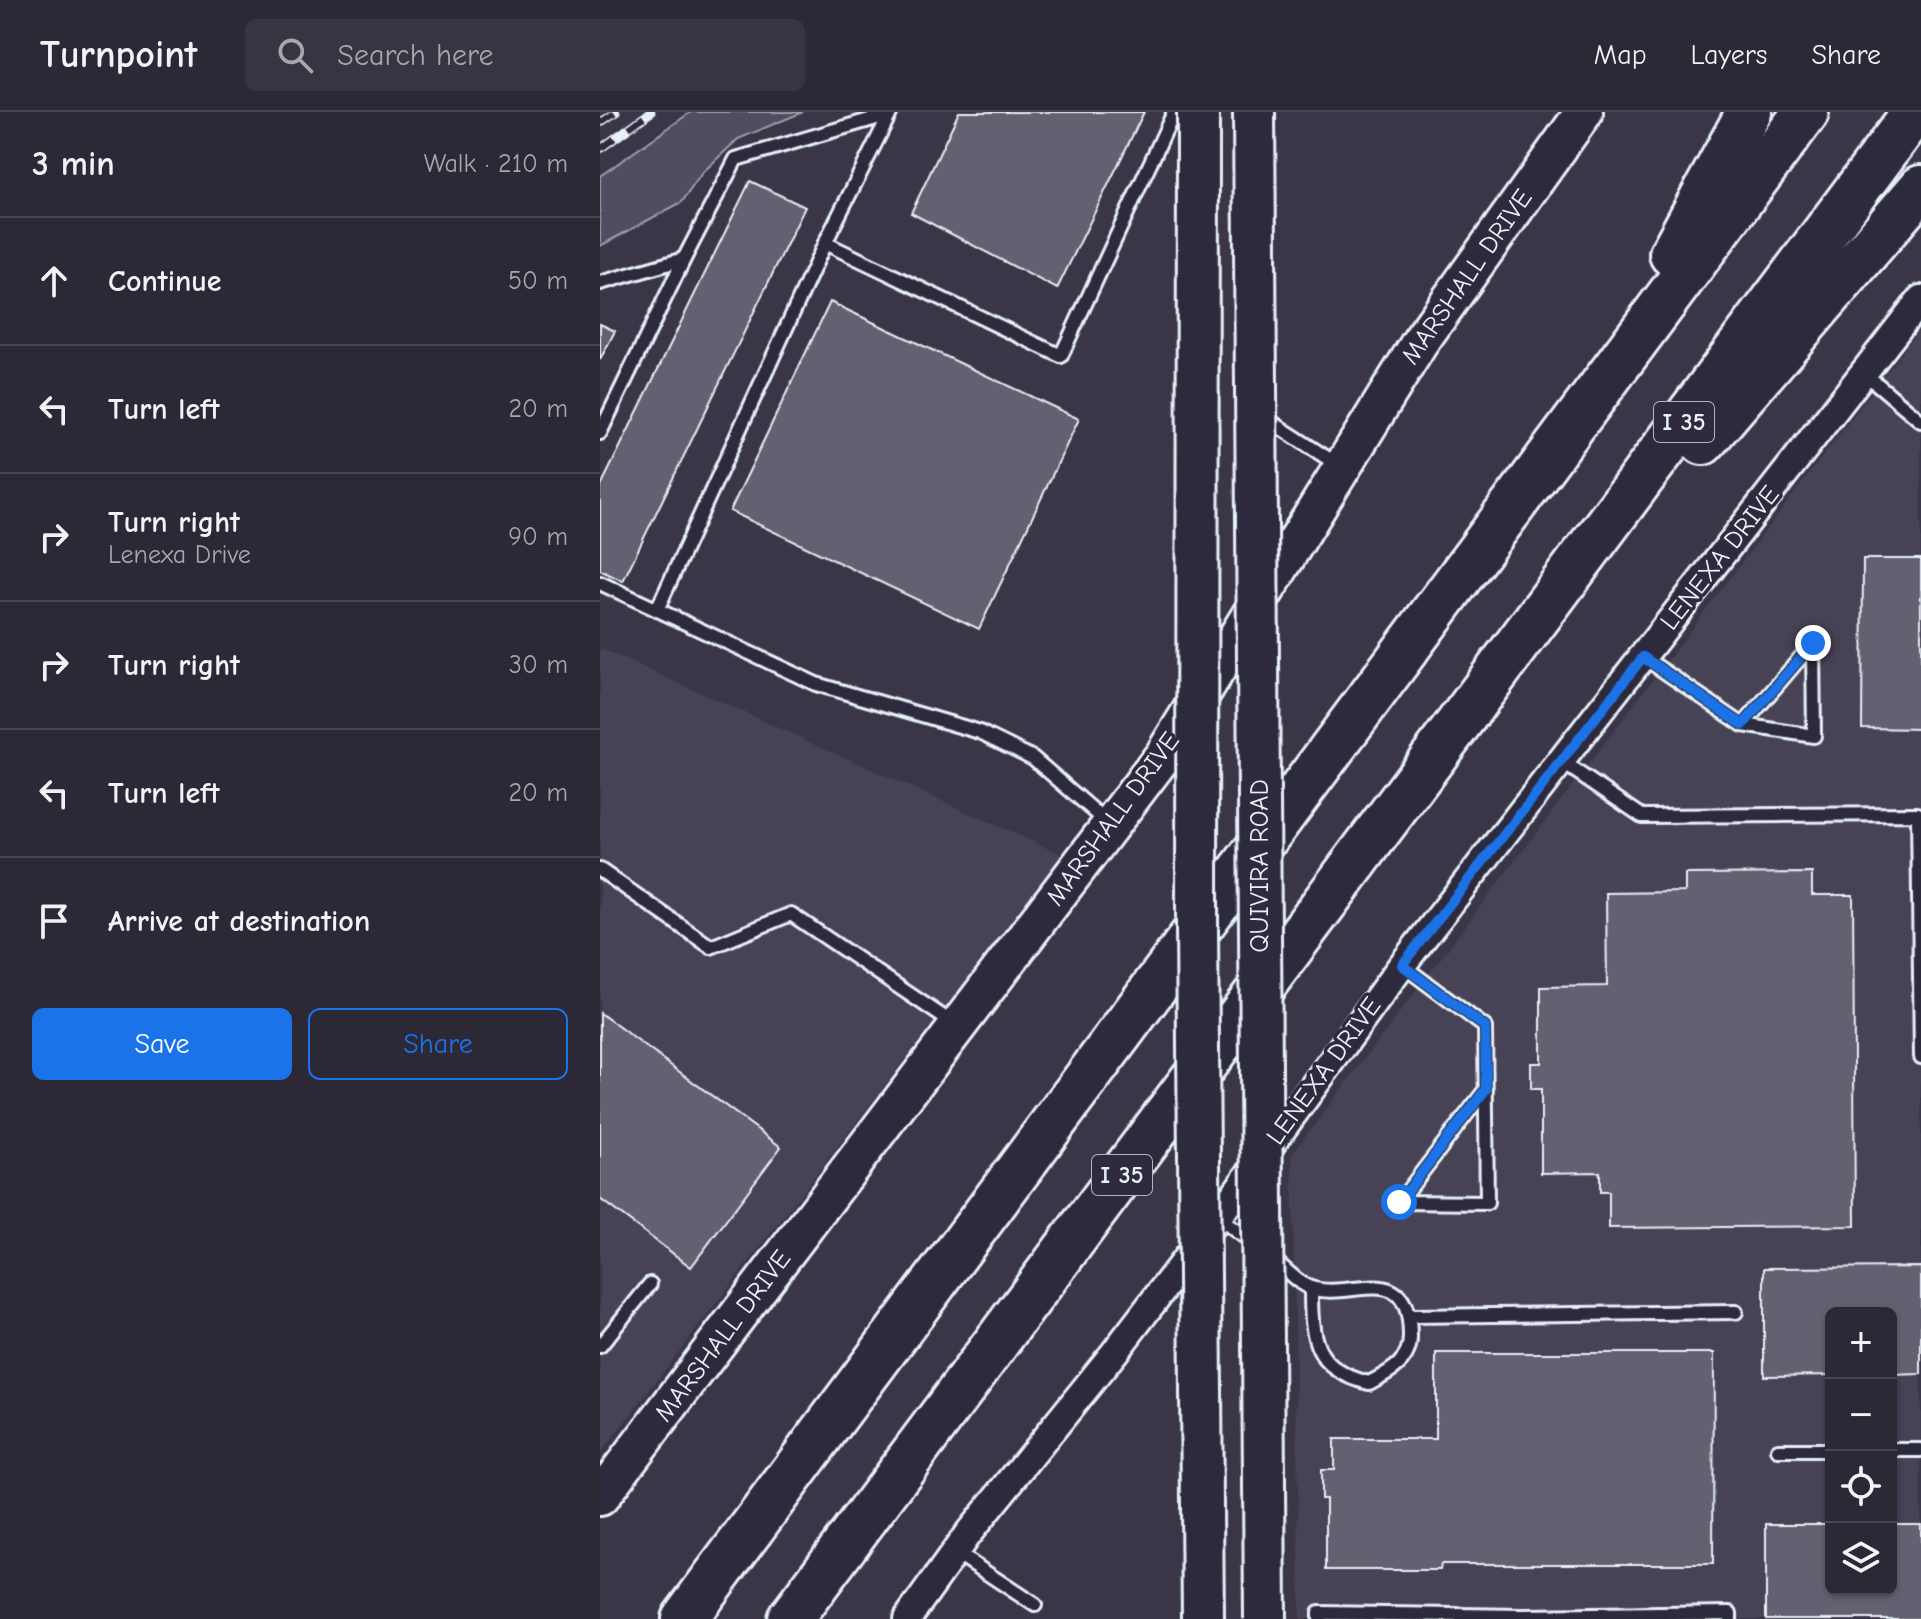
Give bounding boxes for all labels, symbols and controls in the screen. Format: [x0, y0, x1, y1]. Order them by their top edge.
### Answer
search box [245, 19, 805, 91]
text: Turnpoint [40, 33, 197, 77]
icon: search [273, 33, 317, 77]
text: Search here [337, 38, 493, 73]
text: Map [1594, 39, 1647, 71]
text: Layers [1691, 39, 1767, 71]
text: Share [1811, 39, 1881, 71]
text: 3 min [32, 144, 115, 184]
text: Walk · 210 m [424, 149, 568, 179]
street label: MARSHALL DRIVE [1395, 184, 1539, 370]
icon: ahead [32, 259, 76, 303]
text: Continue [108, 264, 222, 299]
text: 50 m [508, 266, 568, 296]
icon: left [32, 387, 76, 431]
text: Turn left [108, 392, 220, 427]
text: 20 m [508, 394, 568, 424]
road number: I 35 [1654, 402, 1714, 442]
street label: LENEXA DRIVE [1654, 480, 1786, 636]
text: Turn right [108, 505, 240, 540]
icon: right [32, 515, 76, 559]
text: 90 m [508, 522, 568, 552]
text: Lenexa Drive [108, 540, 251, 570]
route end [1795, 625, 1831, 661]
icon: right [32, 643, 76, 687]
text: Turn right [108, 648, 240, 683]
text: 30 m [509, 650, 568, 680]
street label: MARSHALL DRIVE [1040, 726, 1186, 912]
icon: left [32, 771, 76, 815]
text: Turn left [108, 776, 220, 811]
text: 20 m [508, 778, 568, 808]
street label: QUIVIRA ROAD [1245, 779, 1275, 953]
icon: arrive [32, 899, 76, 943]
text: Arrive at destination [108, 904, 370, 939]
street label: LENEXA DRIVE [1261, 992, 1387, 1150]
button: Save [32, 1008, 292, 1080]
button: Share [308, 1008, 568, 1080]
road number: I 35 [1092, 1155, 1152, 1195]
route start [1381, 1184, 1417, 1220]
street label: MARSHALL DRIVE [649, 1244, 797, 1428]
map controls [1825, 1307, 1897, 1595]
button: + [1825, 1307, 1897, 1379]
button: − [1825, 1379, 1897, 1451]
button: locate [1825, 1451, 1897, 1523]
button: layers [1825, 1523, 1897, 1595]

